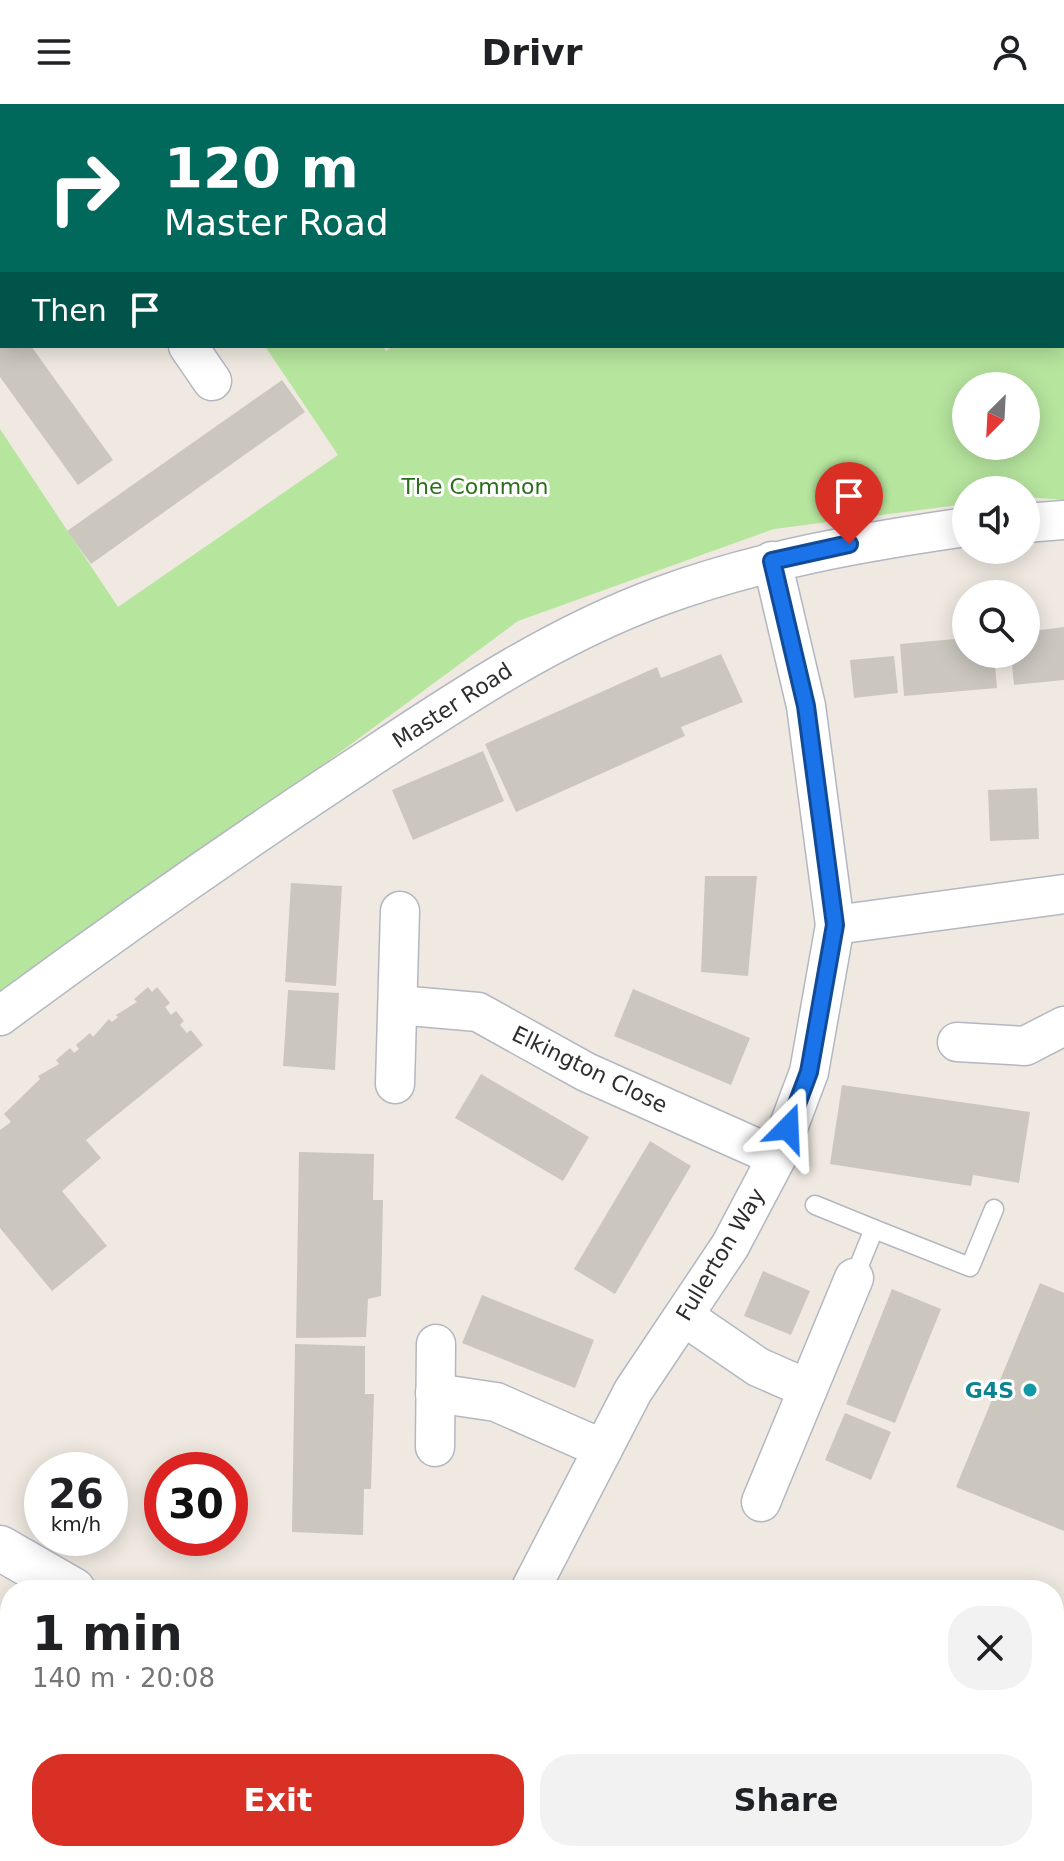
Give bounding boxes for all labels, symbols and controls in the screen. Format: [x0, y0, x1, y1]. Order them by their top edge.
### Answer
icon: menu [32, 30, 76, 74]
icon: person [988, 30, 1032, 74]
text: Drivr [481, 32, 583, 73]
text: 120 m [164, 135, 359, 200]
icon: right [32, 136, 136, 240]
text: Master Road [164, 202, 389, 243]
icon: arrive [123, 288, 167, 332]
text: Then [32, 293, 107, 328]
north arrow [952, 372, 1040, 460]
map controls [952, 372, 1040, 668]
pin [815, 462, 883, 544]
park label: The Common [401, 474, 549, 499]
icon: arrive [827, 474, 871, 518]
button: sound [952, 476, 1040, 564]
button: search [952, 580, 1040, 668]
street label: Master Road [388, 658, 517, 753]
street label: Elkington Close [508, 1021, 672, 1118]
position arrow [746, 1086, 830, 1170]
street label: Fullerton Way [671, 1183, 770, 1325]
place label: G4S [965, 1378, 1014, 1403]
marker: G4S [1021, 1381, 1039, 1399]
speed limit sign: 30 [144, 1452, 248, 1556]
text: 26 [48, 1471, 104, 1517]
text: km/h [51, 1512, 101, 1536]
text: 1 min [32, 1605, 183, 1661]
button: close [948, 1606, 1032, 1690]
text: 140 m · 20:08 [32, 1663, 215, 1693]
button: Exit [32, 1754, 524, 1846]
button: Share [540, 1754, 1032, 1846]

